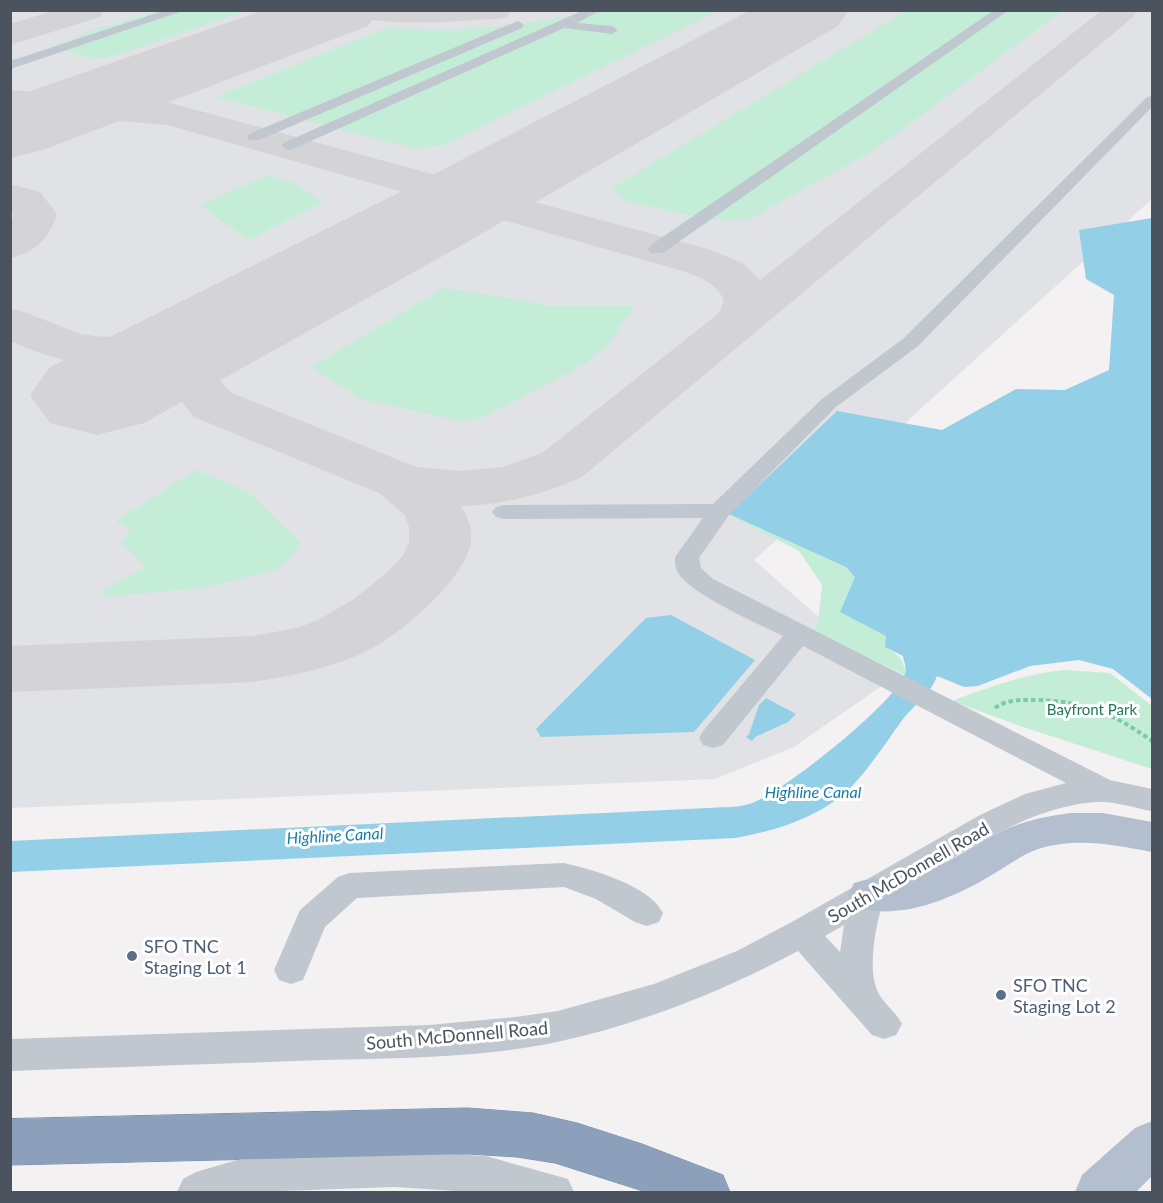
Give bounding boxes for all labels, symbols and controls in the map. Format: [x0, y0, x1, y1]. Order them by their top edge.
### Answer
park label: Bayfront Park [1047, 700, 1138, 718]
water label: Highline Canal [765, 782, 862, 801]
street label: South McDonnell Road [824, 817, 992, 927]
water label: Highline Canal [286, 823, 384, 847]
place label: SFO TNC Staging Lot 1 [144, 935, 247, 978]
marker: SFO TNC Staging Lot 1 [125, 949, 139, 963]
place label: SFO TNC Staging Lot 2 [1013, 974, 1116, 1017]
marker: SFO TNC Staging Lot 2 [994, 988, 1008, 1002]
street label: South McDonnell Road [365, 1016, 549, 1054]

